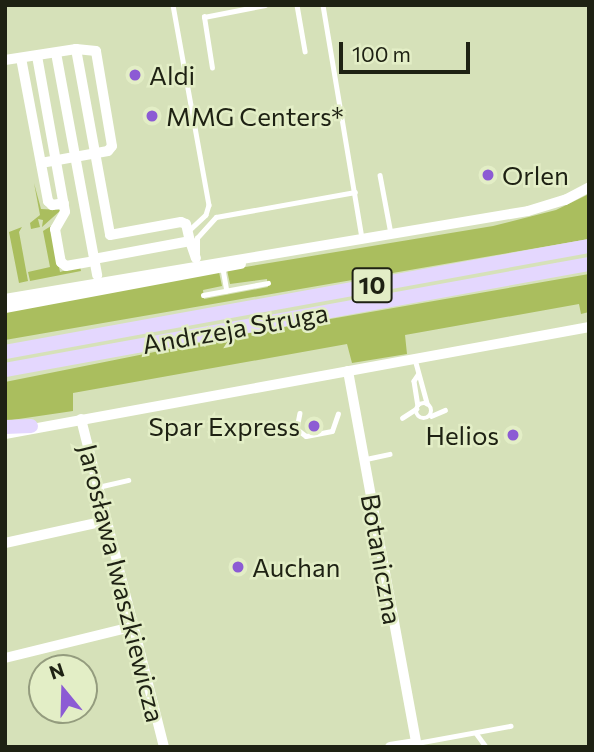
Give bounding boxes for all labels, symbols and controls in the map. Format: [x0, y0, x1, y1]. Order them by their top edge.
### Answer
scale bar [342, 28, 473, 72]
text: 100 m [352, 41, 411, 66]
place label: Aldi [149, 59, 195, 91]
marker: Aldi [127, 67, 143, 83]
place label: MMG Centers* [166, 100, 343, 132]
marker: MMG Centers* [144, 108, 160, 124]
place label: Orlen [502, 159, 569, 191]
marker: Orlen [480, 167, 496, 183]
road number: 10 [351, 264, 393, 306]
street label: Andrzeja Struga [140, 296, 330, 360]
place label: Spar Express [148, 410, 300, 442]
marker: Spar Express [306, 418, 322, 434]
place label: Helios [425, 419, 499, 451]
marker: Helios [505, 427, 521, 443]
street label: Jarosława Iwaszkiewicza [72, 441, 172, 725]
street label: Botaniczna [355, 491, 409, 627]
place label: Auchan [252, 551, 340, 583]
marker: Auchan [230, 559, 246, 575]
north arrow [28, 654, 98, 724]
text: N [46, 657, 67, 684]

